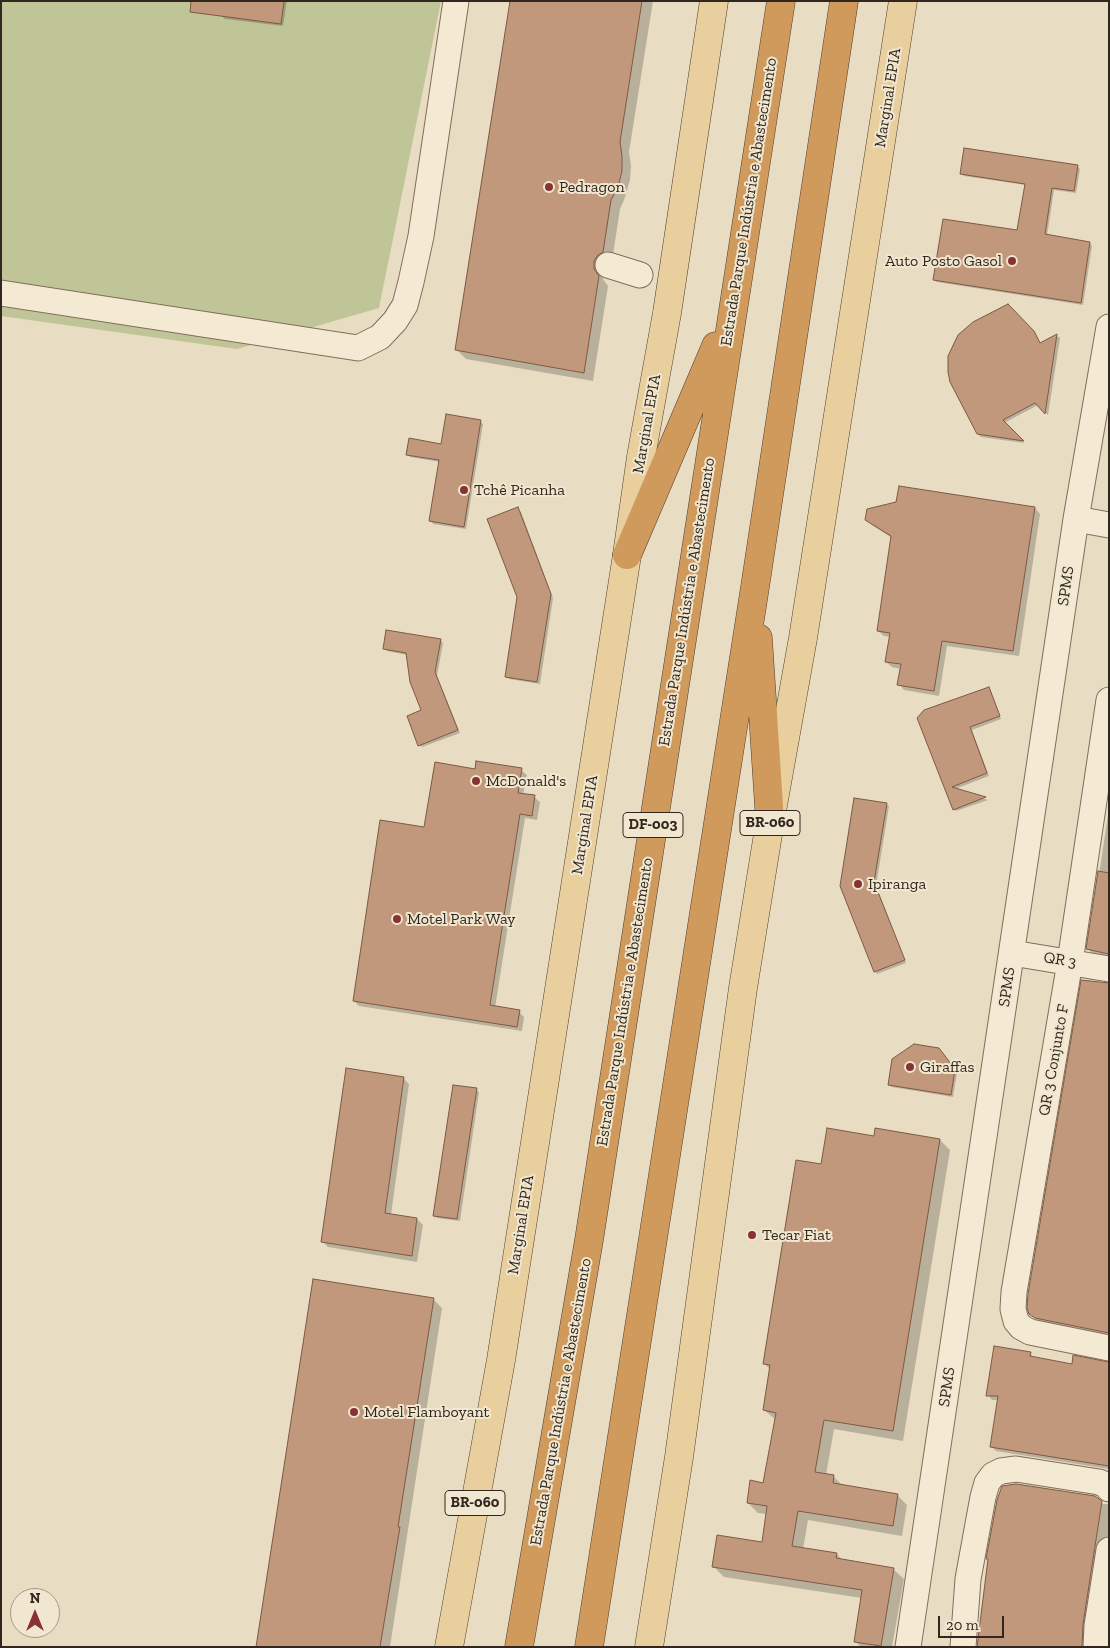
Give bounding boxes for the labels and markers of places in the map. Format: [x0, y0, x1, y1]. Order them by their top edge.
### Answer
place label: Pedragon [559, 177, 625, 197]
marker: Pedragon [543, 181, 555, 193]
place label: Auto Posto Gasol [885, 251, 1002, 271]
marker: Auto Posto Gasol [1006, 255, 1018, 267]
place label: Tchê Picanha [474, 480, 565, 500]
marker: Tchê Picanha [458, 484, 470, 496]
place label: McDonald's [486, 771, 566, 791]
marker: McDonald's [470, 775, 482, 787]
place label: Ipiranga [868, 874, 926, 894]
marker: Ipiranga [852, 878, 864, 890]
place label: Motel Park Way [407, 909, 515, 929]
marker: Motel Park Way [391, 913, 403, 925]
place label: Giraffas [920, 1057, 975, 1077]
marker: Giraffas [904, 1061, 916, 1073]
place label: Tecar Fiat [762, 1225, 831, 1245]
marker: Tecar Fiat [746, 1229, 758, 1241]
place label: Motel Flamboyant [364, 1402, 490, 1422]
marker: Motel Flamboyant [348, 1406, 360, 1418]

